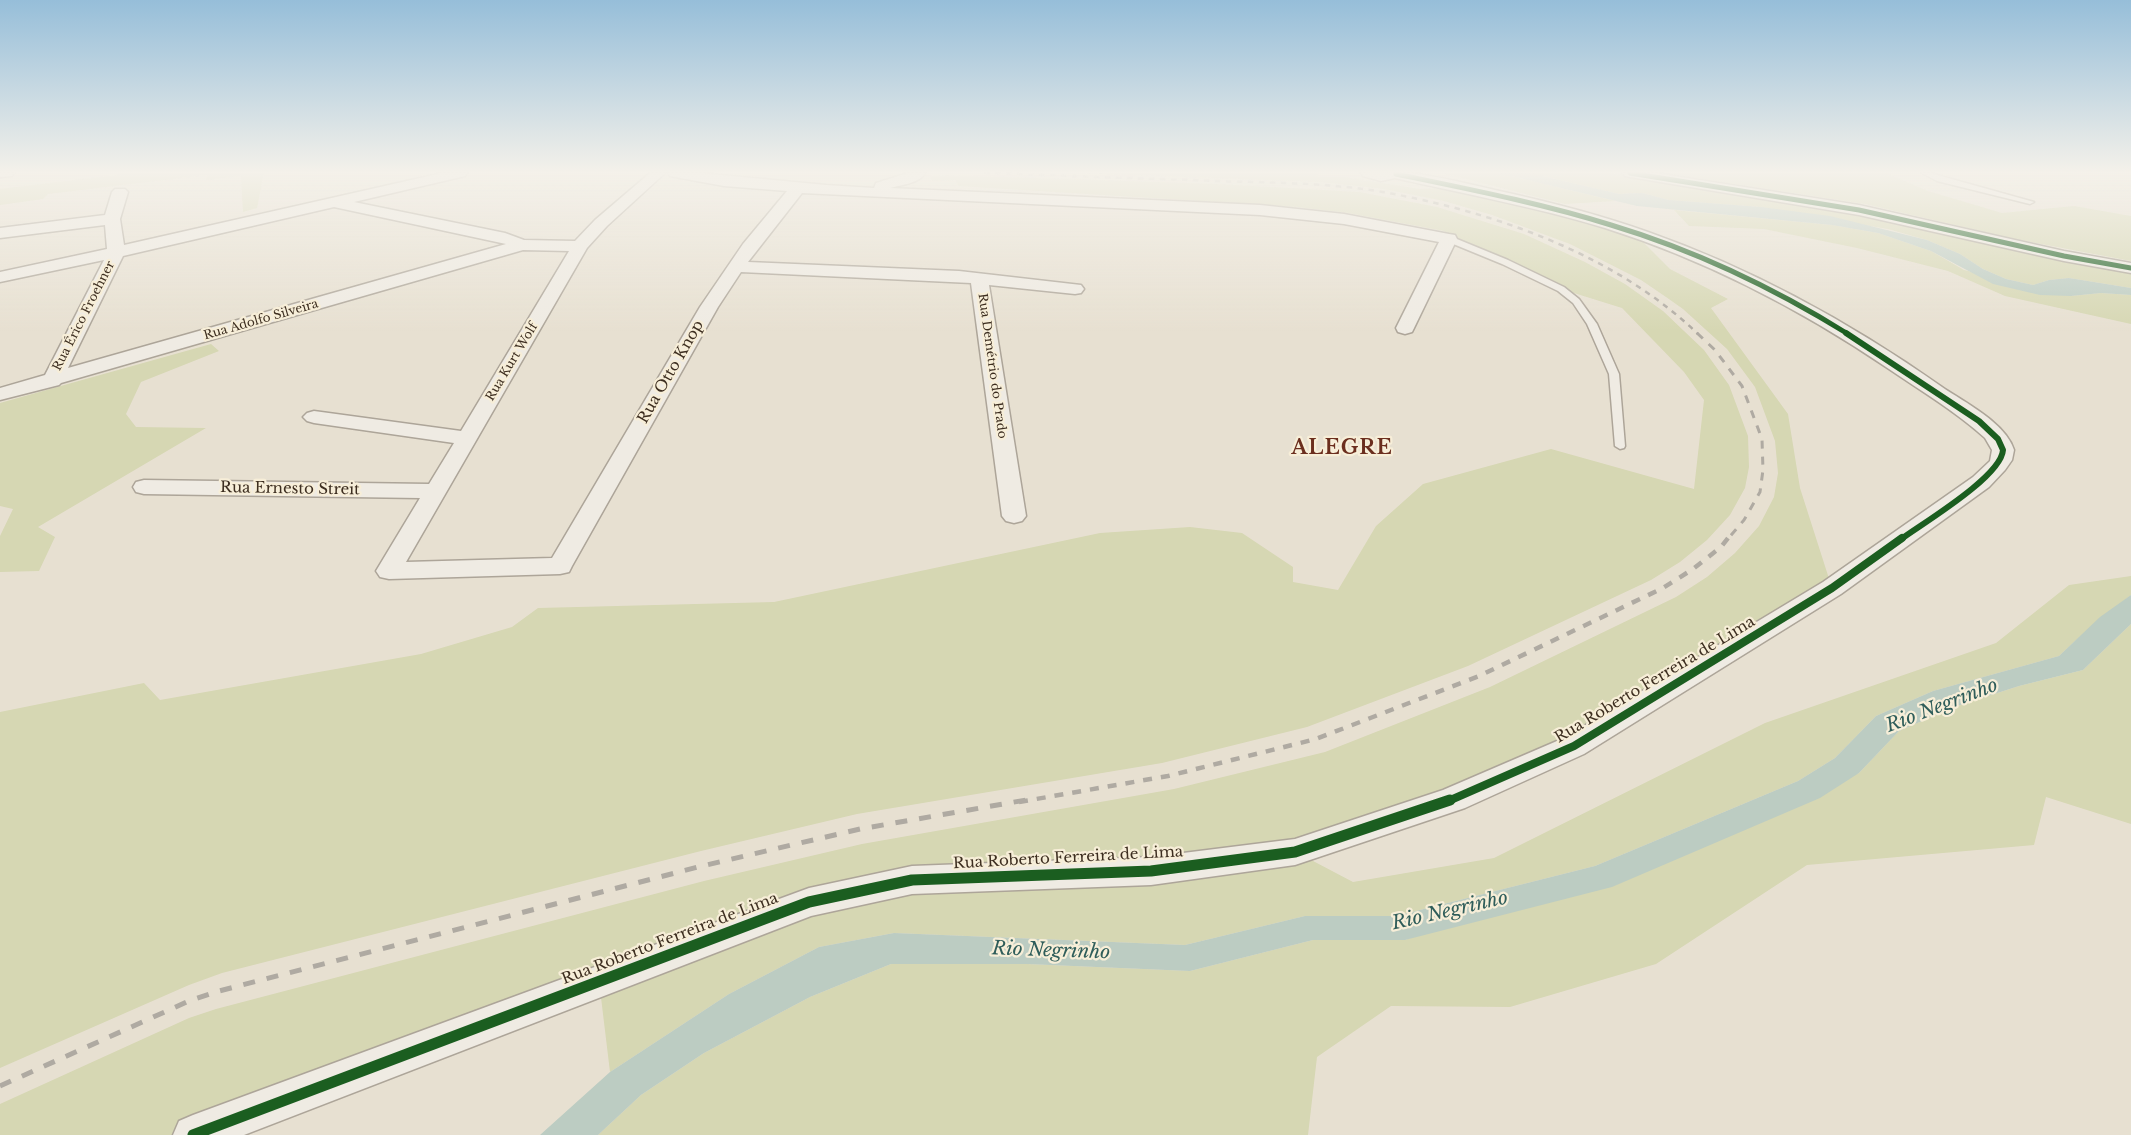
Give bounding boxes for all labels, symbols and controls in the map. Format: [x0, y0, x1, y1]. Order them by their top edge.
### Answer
street label: Rua Érico Froehner [50, 259, 118, 373]
street label: Rua Demétrio do Prado [975, 292, 1009, 440]
street label: Rua Adolfo Silveira [202, 297, 320, 343]
street label: Rua Otto Knop [634, 317, 708, 427]
street label: Rua Kurt Wolf [483, 320, 541, 404]
district label: ALEGRE [1290, 436, 1394, 460]
street label: Rua Ernesto Streit [220, 479, 360, 499]
street label: Rua Roberto Ferreira de Lima [1552, 613, 1758, 747]
water label: Rio Negrinho [1883, 674, 2001, 738]
street label: Rua Roberto Ferreira de Lima [952, 843, 1184, 873]
water label: Rio Negrinho [1390, 887, 1510, 935]
street label: Rua Roberto Ferreira de Lima [559, 889, 781, 989]
water label: Rio Negrinho [991, 938, 1111, 964]

